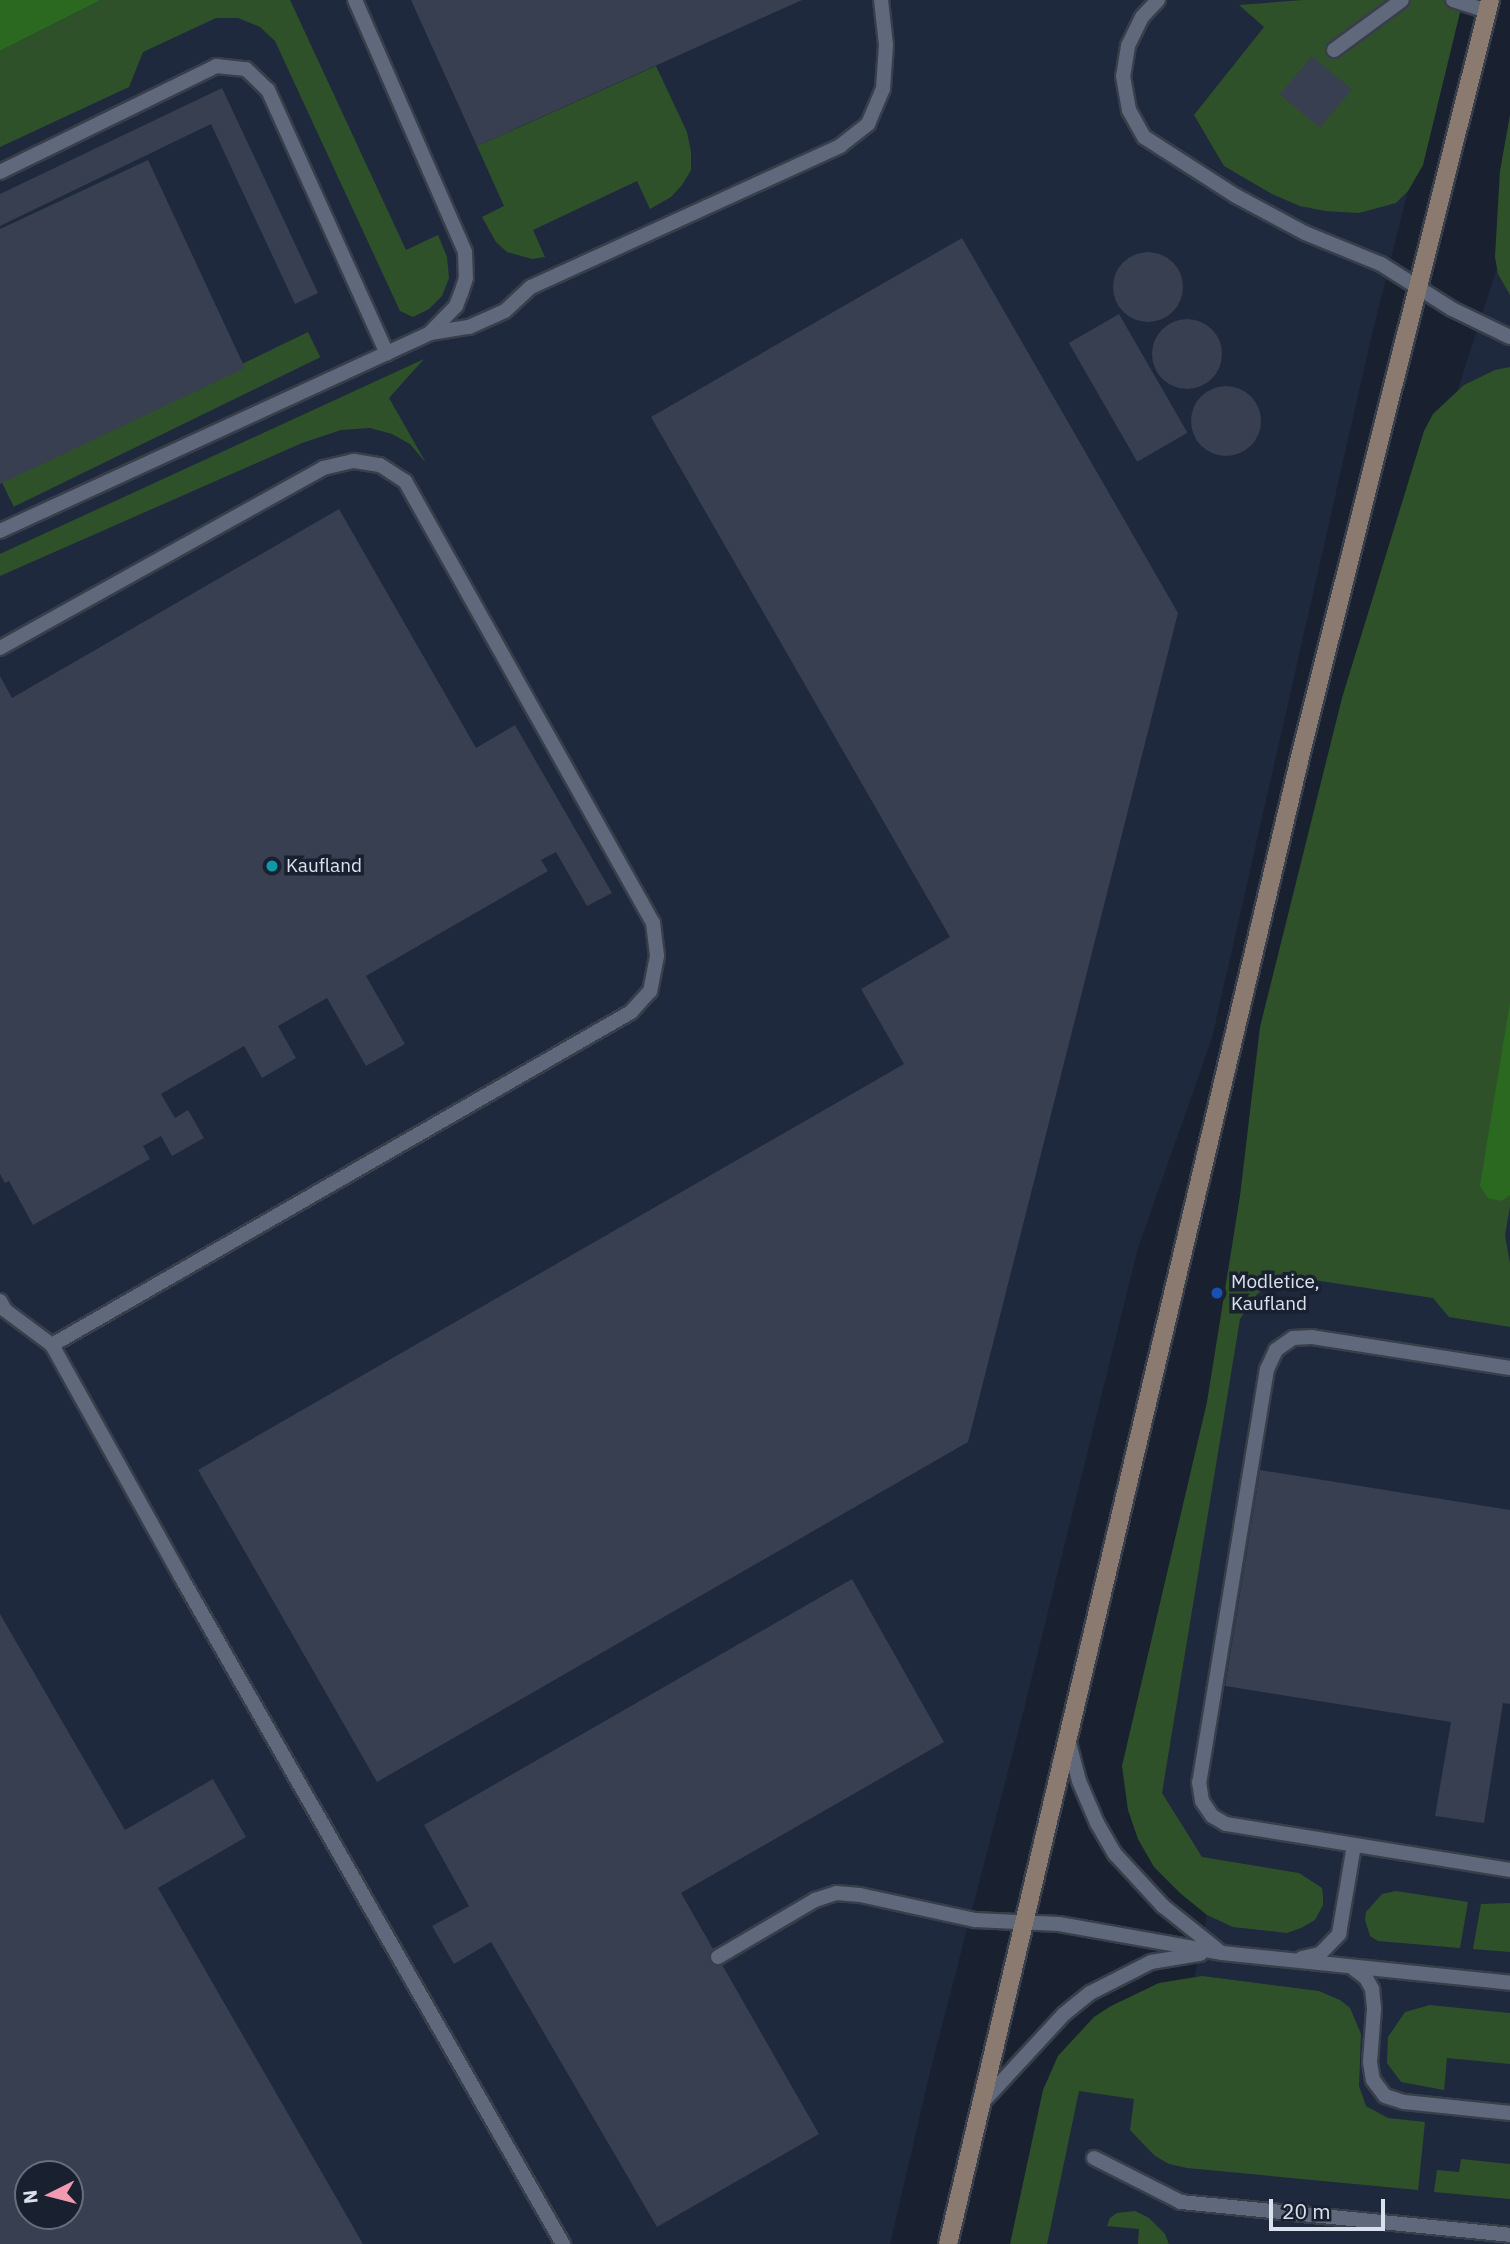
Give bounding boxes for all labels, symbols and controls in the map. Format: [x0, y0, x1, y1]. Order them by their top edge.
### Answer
place label: Kaufland [286, 855, 362, 877]
marker: Kaufland [264, 858, 280, 874]
place label: Modletice, Kaufland [1231, 1271, 1320, 1315]
marker: Modletice, Kaufland [1209, 1285, 1225, 1301]
north arrow [14, 2160, 84, 2230]
scale bar [1272, 2184, 1388, 2228]
text: N [17, 2189, 43, 2205]
text: 20 m [1282, 2197, 1331, 2225]

